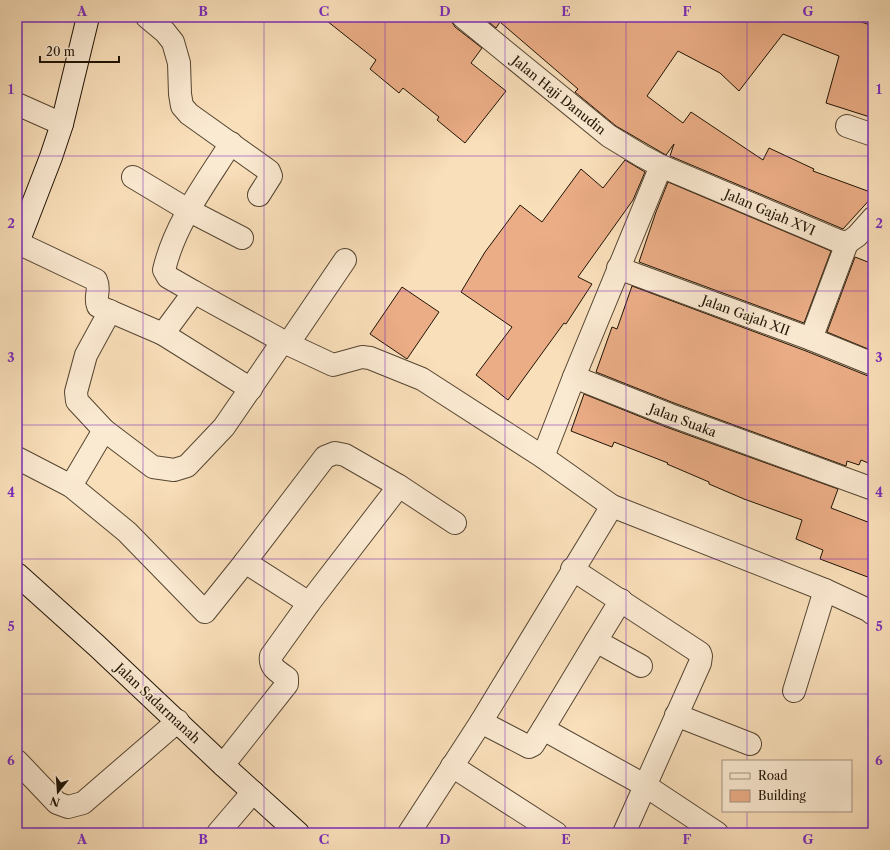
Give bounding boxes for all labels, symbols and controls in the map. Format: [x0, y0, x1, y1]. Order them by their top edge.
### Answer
text: A [76, 3, 88, 19]
text: B [198, 3, 208, 19]
text: C [319, 3, 329, 19]
text: D [439, 3, 451, 19]
text: E [561, 3, 571, 19]
text: F [683, 3, 692, 19]
text: G [802, 3, 814, 19]
scale bar [40, 38, 119, 64]
text: 20 m [46, 44, 75, 59]
street label: Jalan Haji Danudin [507, 51, 609, 138]
text: 1 [8, 81, 14, 97]
text: 1 [876, 81, 882, 97]
street label: Jalan Gajah XVI [720, 185, 818, 238]
text: 2 [7, 215, 15, 231]
text: 2 [875, 215, 883, 231]
street label: Jalan Gajah XII [698, 291, 792, 338]
text: 3 [7, 349, 15, 365]
text: 3 [875, 349, 883, 365]
street label: Jalan Suaka [645, 399, 719, 440]
text: 4 [7, 484, 15, 500]
text: 4 [875, 484, 883, 500]
text: 5 [7, 618, 15, 634]
text: 5 [875, 618, 883, 634]
street label: Jalan Sadarmanah [111, 658, 204, 747]
text: 6 [7, 752, 15, 768]
text: 6 [875, 752, 883, 768]
legend [722, 760, 852, 812]
text: Road [758, 768, 788, 783]
north arrow [38, 772, 78, 812]
text: Building [758, 788, 806, 803]
text: N [48, 793, 62, 810]
text: A [76, 831, 88, 847]
text: B [198, 831, 208, 847]
text: C [319, 831, 329, 847]
text: D [439, 831, 451, 847]
text: E [561, 831, 571, 847]
text: F [683, 831, 692, 847]
text: G [802, 831, 814, 847]

